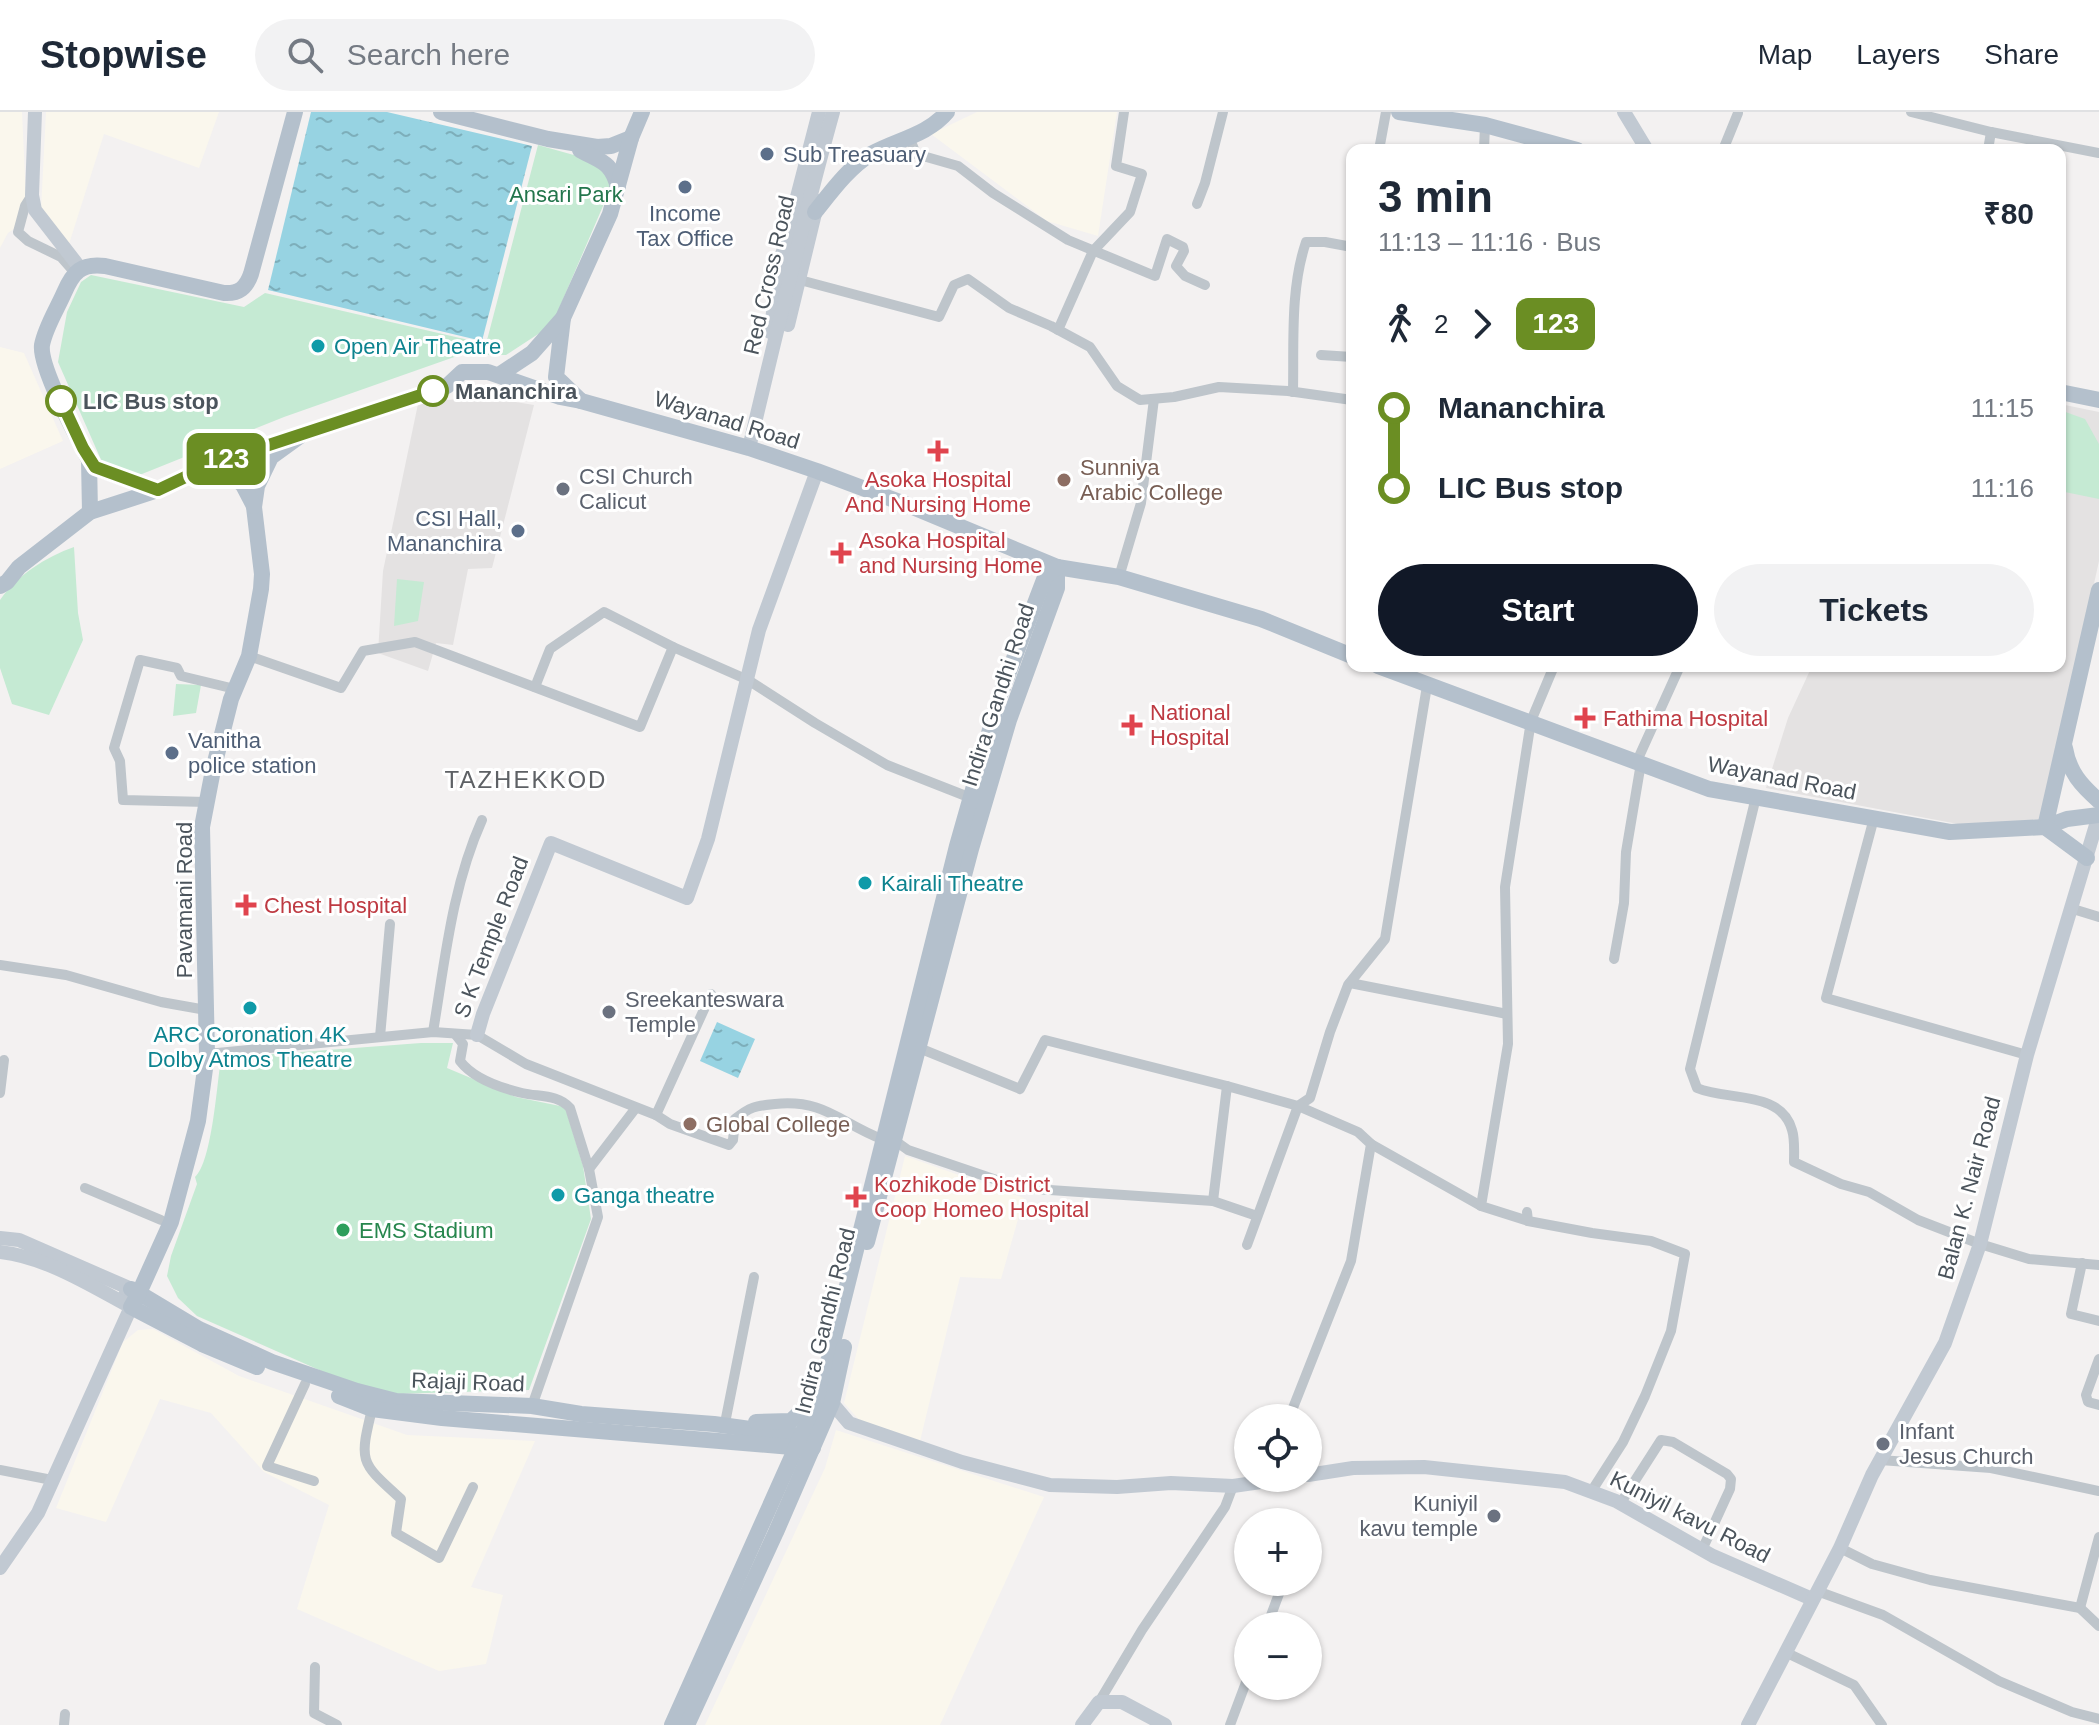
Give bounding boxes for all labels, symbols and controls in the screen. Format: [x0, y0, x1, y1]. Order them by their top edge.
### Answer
search box [255, 19, 815, 91]
icon: search [283, 33, 327, 77]
text: Stopwise [40, 34, 207, 76]
text: Search here [347, 38, 510, 71]
text: Map [1758, 39, 1812, 70]
text: Layers [1856, 39, 1940, 70]
text: Share [1984, 39, 2059, 70]
place label: Sub Treasuary [783, 142, 926, 167]
marker: Sub Treasuary [758, 145, 776, 163]
text: 3 min [1378, 172, 1493, 221]
marker: Income Tax Office [676, 178, 694, 196]
park label: Ansari Park [509, 182, 624, 207]
street label: Red Cross Road [739, 193, 799, 357]
text: ₹80 [1983, 197, 2034, 230]
place label: Income Tax Office [636, 201, 734, 251]
text: 11:13 – 11:16 · Bus [1378, 227, 1601, 257]
icon: walk [1378, 302, 1422, 346]
icon: forward [1460, 302, 1504, 346]
text: 123 [1532, 308, 1579, 339]
text: 2 [1434, 309, 1448, 339]
place label: Open Air Theatre [334, 334, 501, 359]
marker: Open Air Theatre [309, 337, 327, 355]
marker: Mananchira [418, 376, 448, 406]
place label: Mananchira [455, 379, 578, 404]
marker: LIC Bus stop [46, 386, 76, 416]
street label: Wayanad Road [651, 386, 803, 454]
place label: LIC Bus stop [83, 389, 219, 414]
text: Mananchira [1438, 391, 1605, 424]
text: 11:15 [1971, 393, 2034, 423]
line badge: 123 [180, 433, 272, 485]
marker: Asoka Hospital And Nursing Home [927, 440, 949, 462]
text: 123 [203, 443, 249, 474]
place label: Sunniya Arabic College [1080, 455, 1223, 505]
place label: CSI Church Calicut [579, 464, 693, 514]
place label: Asoka Hospital And Nursing Home [845, 467, 1031, 517]
marker: Sunniya Arabic College [1055, 471, 1073, 489]
text: LIC Bus stop [1438, 471, 1623, 504]
text: 11:16 [1971, 473, 2034, 503]
marker: CSI Church Calicut [554, 480, 572, 498]
place label: CSI Hall, Mananchira [387, 506, 503, 556]
marker: CSI Hall, Mananchira [509, 522, 527, 540]
place label: Asoka Hospital and Nursing Home [859, 528, 1042, 578]
marker: Asoka Hospital and Nursing Home [830, 542, 852, 564]
button: Start [1378, 564, 1698, 656]
button: Tickets [1714, 564, 2034, 656]
street label: Indira Gandhi Road [957, 600, 1039, 790]
place label: National Hospital [1150, 700, 1231, 750]
place label: Fathima Hospital [1603, 706, 1768, 731]
marker: Fathima Hospital [1574, 707, 1596, 729]
marker: National Hospital [1121, 714, 1143, 736]
place label: Vanitha police station [188, 728, 316, 778]
marker: Vanitha police station [163, 744, 181, 762]
street label: Wayanad Road [1706, 751, 1858, 805]
district label: TAZHEKKOD [445, 766, 607, 793]
street label: Pavamani Road [172, 822, 197, 978]
street label: S K Temple Road [449, 853, 533, 1021]
place label: Kairali Theatre [881, 871, 1024, 896]
marker: Kairali Theatre [856, 874, 874, 892]
place label: Chest Hospital [264, 893, 407, 918]
marker: Chest Hospital [235, 894, 257, 916]
place label: Sreekanteswara Temple [625, 987, 785, 1037]
marker: ARC Coronation 4K Dolby Atmos Theatre [241, 999, 259, 1017]
marker: Sreekanteswara Temple [600, 1003, 618, 1021]
place label: ARC Coronation 4K Dolby Atmos Theatre [147, 1022, 353, 1072]
street label: Balan K. Nair Road [1933, 1094, 2005, 1282]
place label: Global College [706, 1112, 850, 1137]
marker: Global College [681, 1115, 699, 1133]
place label: Kozhikode District Coop Homeo Hospital [874, 1172, 1089, 1222]
place label: Ganga theatre [574, 1183, 715, 1208]
marker: Ganga theatre [549, 1186, 567, 1204]
marker: Kozhikode District Coop Homeo Hospital [845, 1186, 867, 1208]
place label: EMS Stadium [359, 1218, 494, 1243]
marker: EMS Stadium [334, 1221, 352, 1239]
street label: Indira Gandhi Road [790, 1225, 860, 1417]
street label: Rajaji Road [411, 1368, 525, 1396]
map controls [1234, 1404, 1322, 1700]
button: locate [1234, 1404, 1322, 1492]
place label: Infant Jesus Church [1899, 1419, 2034, 1469]
marker: Infant Jesus Church [1874, 1435, 1892, 1453]
street label: Kuniyil kavu Road [1606, 1466, 1774, 1568]
place label: Kuniyil kavu temple [1359, 1491, 1478, 1541]
marker: Kuniyil kavu temple [1485, 1507, 1503, 1525]
button: + [1234, 1508, 1322, 1596]
button: − [1234, 1612, 1322, 1700]

